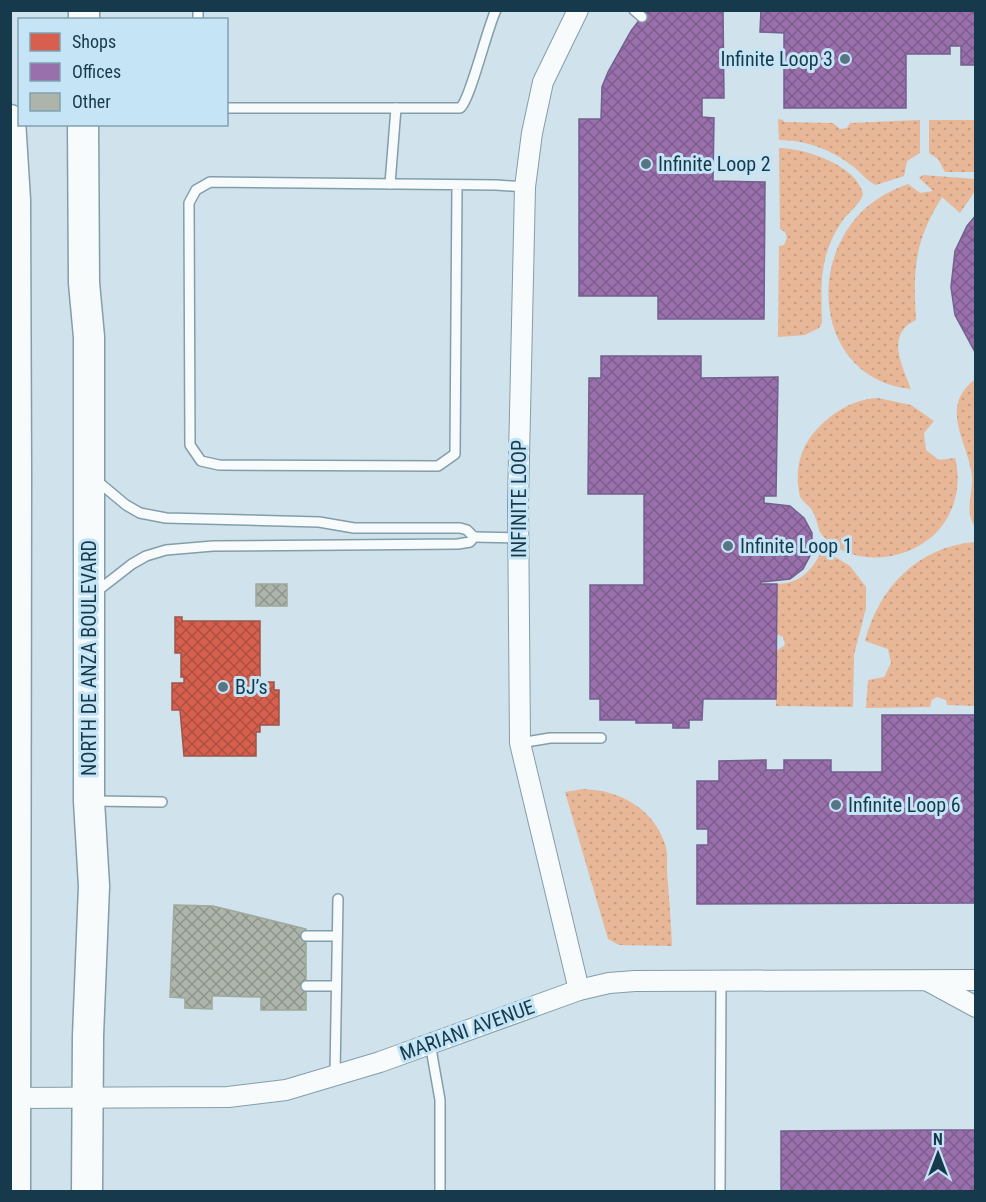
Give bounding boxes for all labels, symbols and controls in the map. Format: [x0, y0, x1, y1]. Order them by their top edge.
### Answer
legend [18, 18, 228, 126]
text: Shops [72, 31, 116, 52]
place label: Infinite Loop 3 [720, 47, 833, 71]
marker: Infinite Loop 3 [838, 52, 852, 66]
text: Offices [72, 61, 121, 82]
text: Other [72, 91, 111, 112]
place label: Infinite Loop 2 [658, 152, 771, 176]
marker: Infinite Loop 2 [639, 157, 653, 171]
street label: INFINITE LOOP [507, 440, 531, 558]
place label: Infinite Loop 1 [740, 534, 853, 558]
marker: Infinite Loop 1 [721, 539, 735, 553]
street label: NORTH DE ANZA BOULEVARD [77, 540, 101, 776]
place label: BJ’s [235, 675, 268, 699]
marker: BJ’s [216, 680, 230, 694]
place label: Infinite Loop 6 [848, 793, 961, 817]
marker: Infinite Loop 6 [829, 798, 843, 812]
street label: MARIANI AVENUE [396, 995, 538, 1065]
north arrow [908, 1124, 968, 1184]
text: N [933, 1130, 943, 1149]

